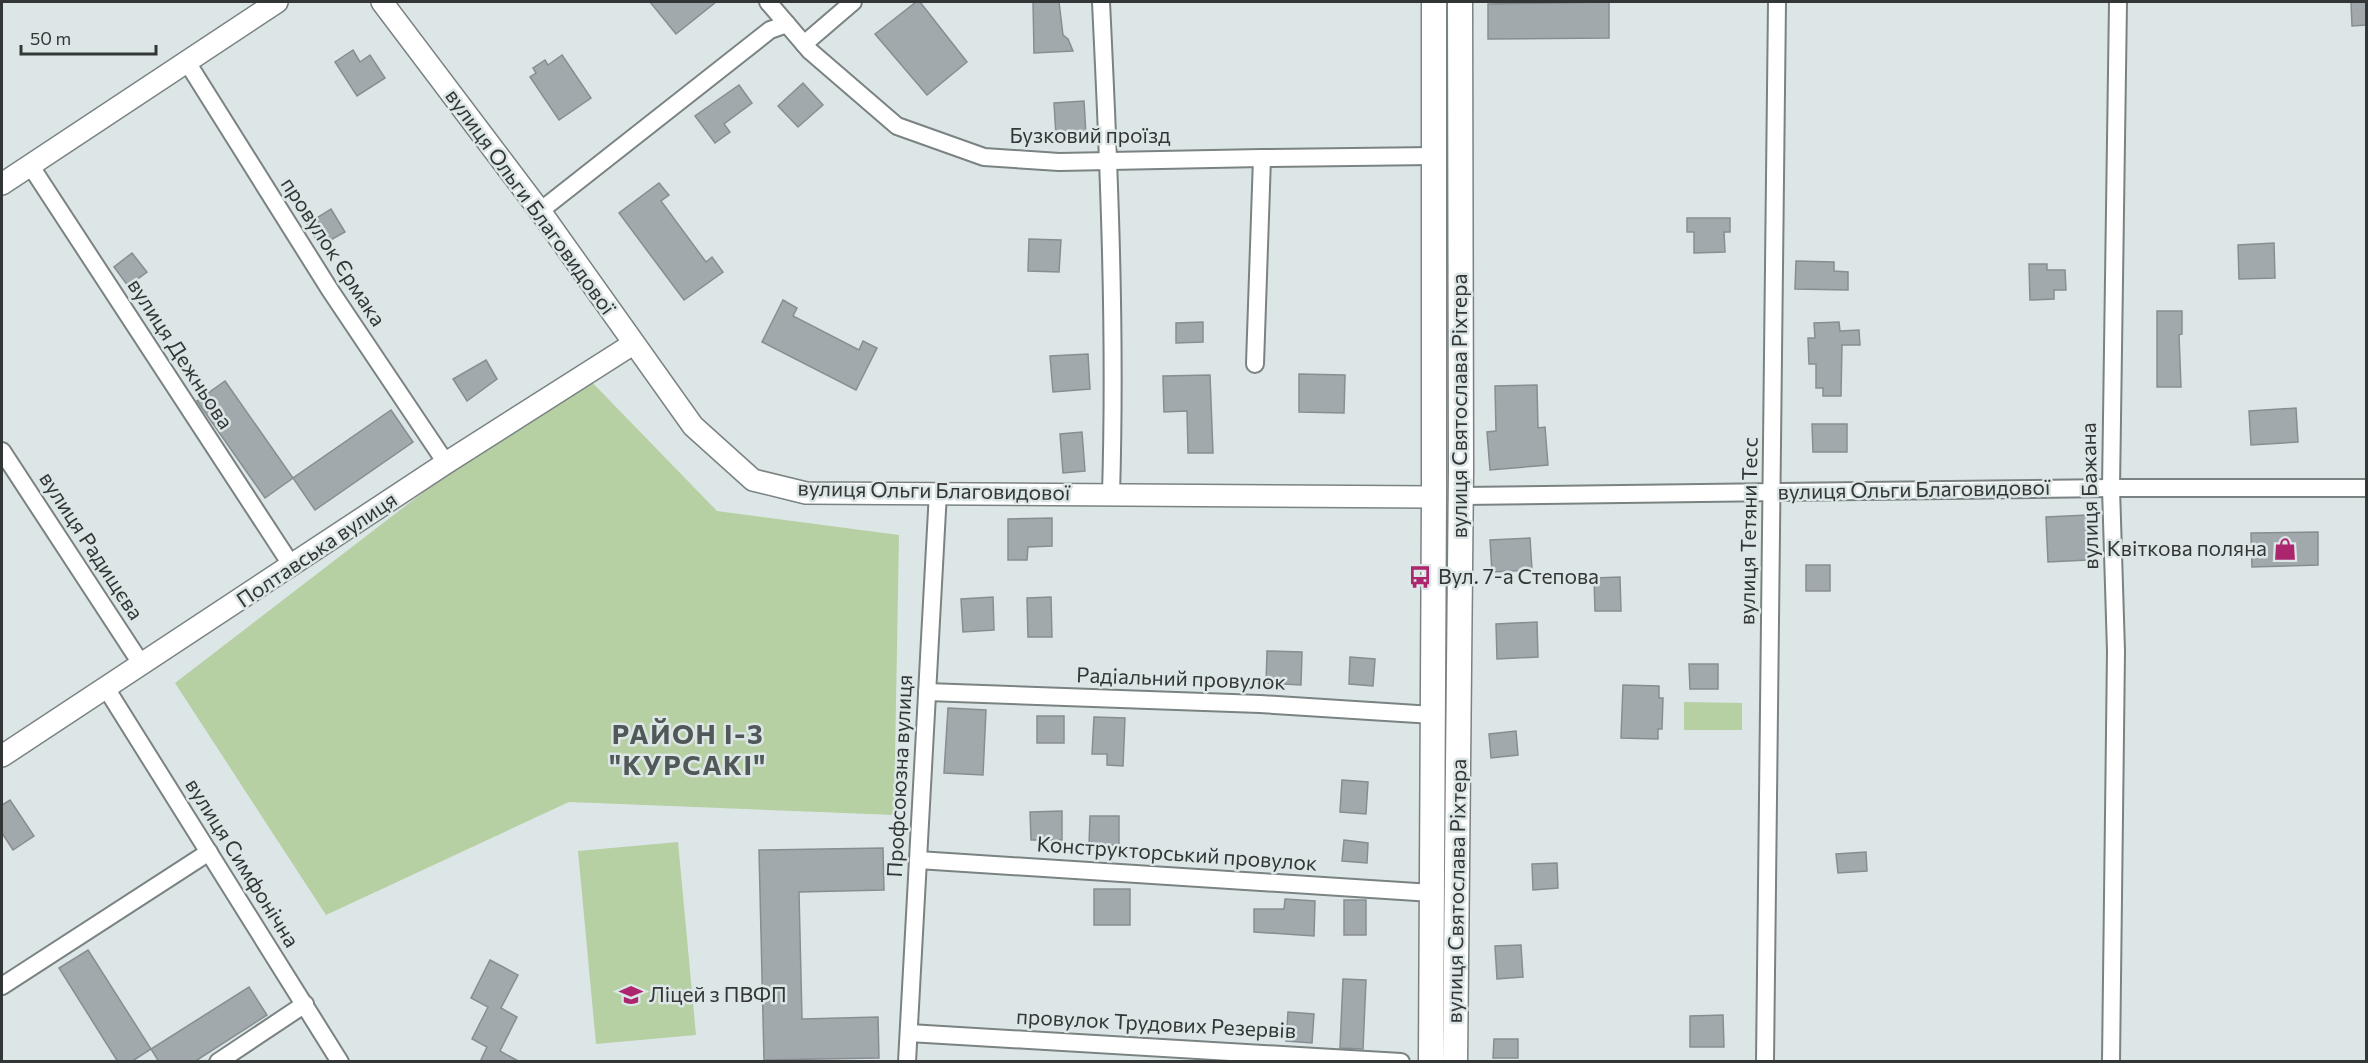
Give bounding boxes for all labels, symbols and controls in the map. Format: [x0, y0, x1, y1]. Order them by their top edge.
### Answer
scale bar [21, 18, 156, 56]
text: 50 m [30, 27, 71, 49]
street label: вулиця Ольги Благовидової [441, 83, 622, 319]
street label: Бузковий проїзд [1010, 122, 1170, 147]
street label: провулок Єрмака [277, 172, 392, 330]
street label: вулиця Дежньова [123, 273, 239, 433]
street label: вулиця Святослава Ріхтера [1446, 274, 1471, 538]
street label: вулиця Бажана [2075, 422, 2102, 570]
street label: вулиця Тетяни Тесс [1733, 437, 1762, 625]
street label: вулиця Радищєва [35, 466, 149, 624]
street label: вулиця Ольги Благовидової [1777, 474, 2051, 503]
street label: вулиця Ольги Благовидової [798, 475, 1071, 504]
street label: Полтавська вулиця [231, 486, 401, 612]
place label: Квіткова поляна [2107, 535, 2267, 560]
shop icon: Квіткова поляна [2272, 536, 2298, 562]
place label: Вул. 7-а Степова [1438, 563, 1599, 588]
bus stop icon: Вул. 7-а Степова [1407, 564, 1433, 590]
street label: Радіальний провулок [1076, 661, 1286, 694]
street label: Профсоюзна вулиця [881, 674, 916, 878]
district label: РАЙОН І-3 "КУРСАКІ" [609, 717, 767, 781]
street label: вулиця Святослава Ріхтера [1441, 758, 1470, 1024]
street label: вулиця Симфонічна [181, 773, 305, 951]
street label: Конструкторський провулок [1036, 830, 1318, 875]
place label: Ліцей з ПВФП [649, 981, 787, 1006]
school or university icon: Ліцей з ПВФП [618, 982, 644, 1008]
street label: провулок Трудових Резервів [1016, 1003, 1297, 1042]

